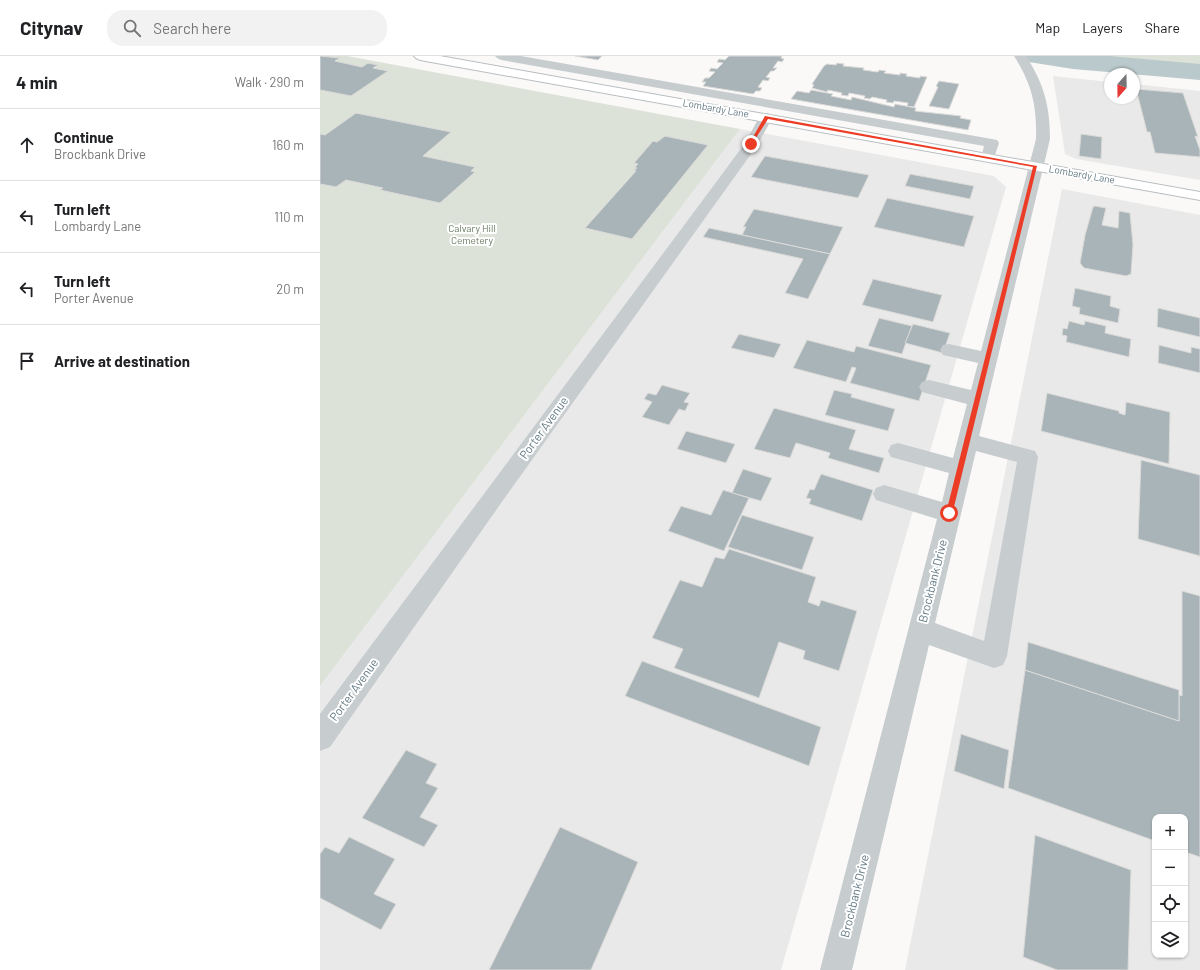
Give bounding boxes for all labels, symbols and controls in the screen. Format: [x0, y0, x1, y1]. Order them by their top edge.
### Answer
search box [107, 10, 387, 46]
text: Citynav [20, 16, 83, 39]
icon: search [121, 17, 143, 39]
text: Search here [153, 19, 231, 37]
text: Map [1035, 19, 1060, 36]
text: Layers [1082, 19, 1123, 36]
text: Share [1145, 19, 1180, 36]
north arrow [1104, 68, 1140, 104]
text: 4 min [16, 72, 58, 92]
text: Walk · 290 m [235, 74, 304, 90]
street label: Lombardy Lane [682, 96, 750, 120]
text: Continue [54, 128, 114, 146]
icon: ahead [16, 134, 38, 156]
route end [742, 135, 760, 153]
text: 160 m [272, 137, 304, 153]
text: Brockbank Drive [54, 146, 146, 162]
street label: Lombardy Lane [1048, 162, 1116, 186]
text: Turn left [54, 200, 110, 218]
icon: left [16, 206, 38, 228]
text: 110 m [274, 209, 304, 225]
text: Lombardy Lane [54, 218, 141, 234]
park label: Calvary Hill Cemetery [448, 222, 496, 246]
text: Turn left [54, 272, 110, 290]
icon: left [16, 278, 38, 300]
text: 20 m [276, 281, 304, 297]
text: Porter Avenue [54, 290, 134, 306]
icon: arrive [16, 350, 38, 372]
text: Arrive at destination [54, 352, 190, 370]
street label: Porter Avenue [516, 394, 570, 461]
route start [940, 504, 958, 522]
street label: Brockbank Drive [915, 538, 949, 624]
street label: Porter Avenue [326, 656, 380, 723]
map controls [1152, 814, 1188, 958]
button: + [1152, 814, 1188, 850]
button: − [1152, 850, 1188, 886]
street label: Brockbank Drive [837, 853, 871, 939]
button: locate [1152, 886, 1188, 922]
button: layers [1152, 922, 1188, 958]

